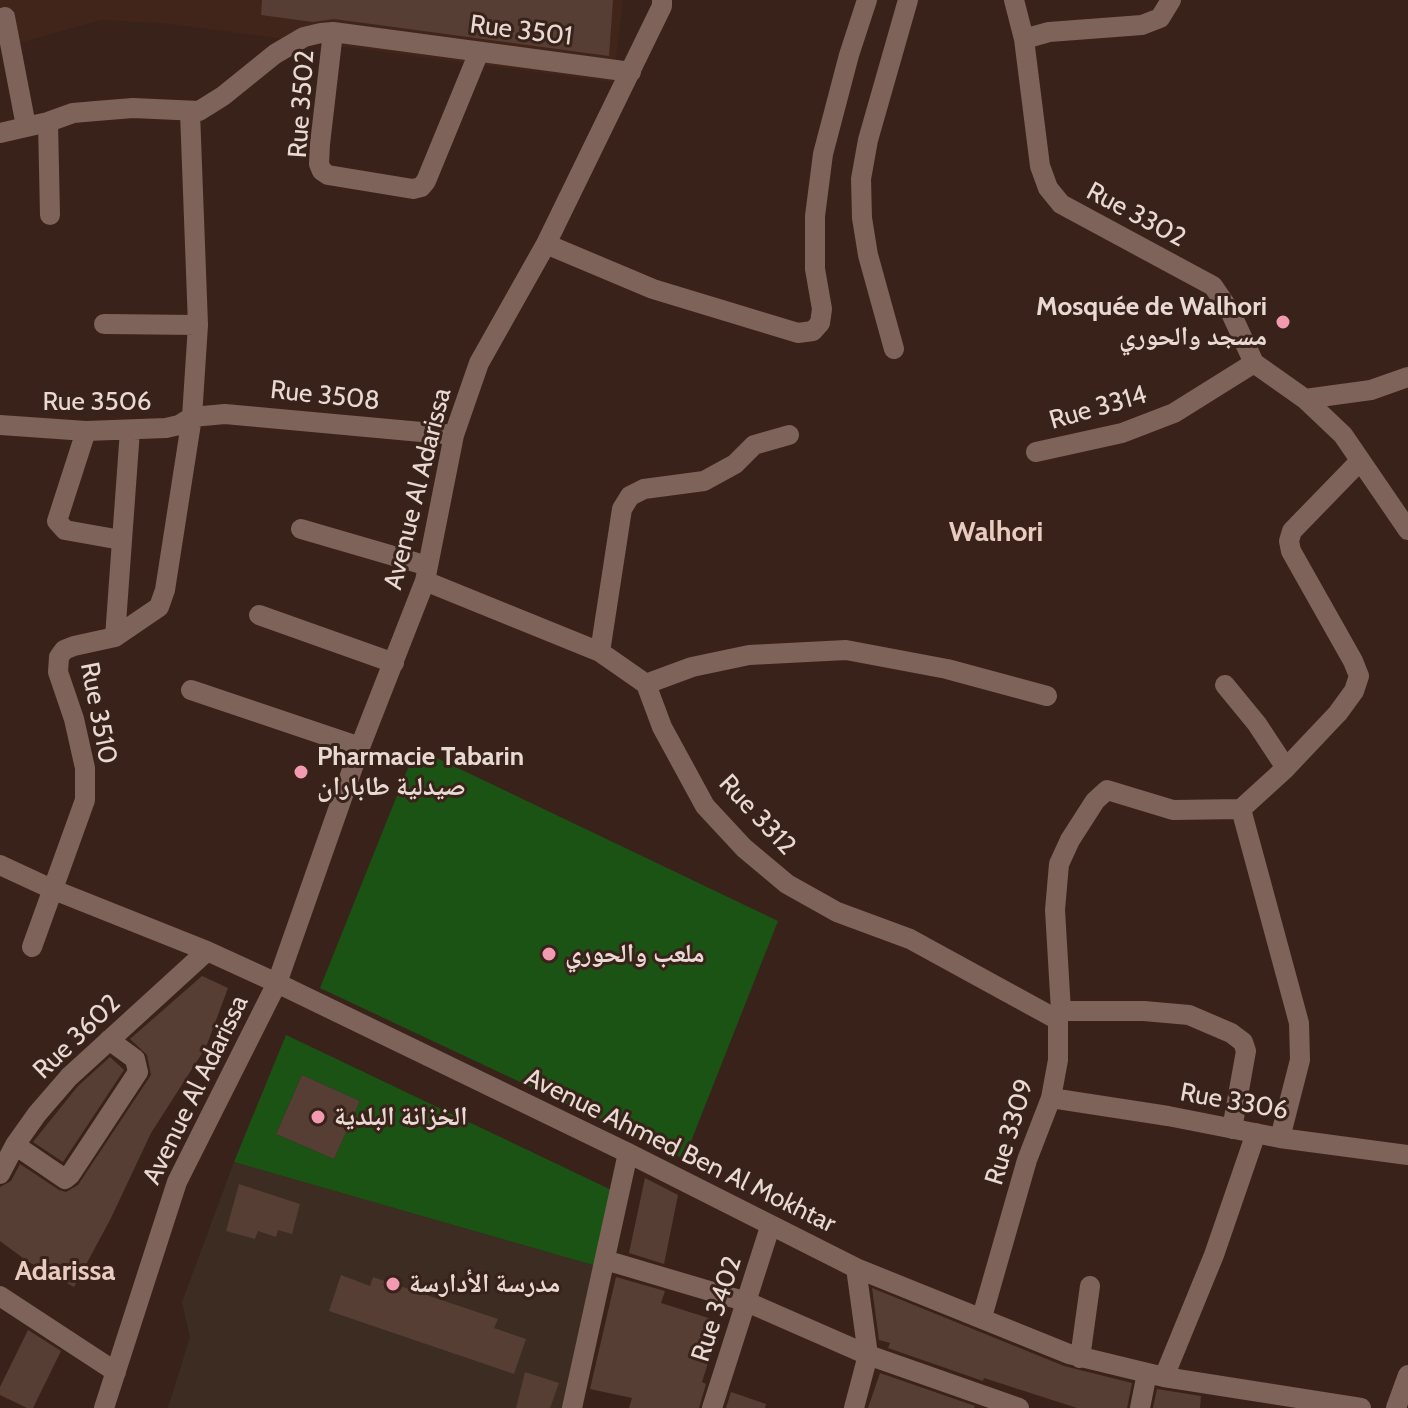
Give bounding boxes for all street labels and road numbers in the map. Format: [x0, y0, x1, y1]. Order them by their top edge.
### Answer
street label: Rue 3501 [468, 9, 574, 53]
street label: Rue 3502 [283, 49, 321, 159]
street label: Rue 3302 [1081, 176, 1191, 254]
street label: Rue 3508 [269, 375, 381, 417]
street label: Rue 3314 [1046, 379, 1150, 437]
street label: Avenue Al Adarissa [378, 385, 458, 593]
street label: Rue 3506 [42, 386, 152, 418]
street label: Rue 3510 [73, 660, 123, 766]
street label: Rue 3312 [712, 768, 802, 862]
street label: Rue 3602 [27, 988, 127, 1086]
street label: Avenue Al Adarissa [137, 990, 255, 1190]
street label: Avenue Ahmed Ben Al Mokhtar [520, 1062, 840, 1240]
street label: Rue 3309 [979, 1075, 1041, 1189]
street label: Rue 3306 [1178, 1077, 1290, 1127]
street label: Rue 3402 [685, 1252, 749, 1366]

